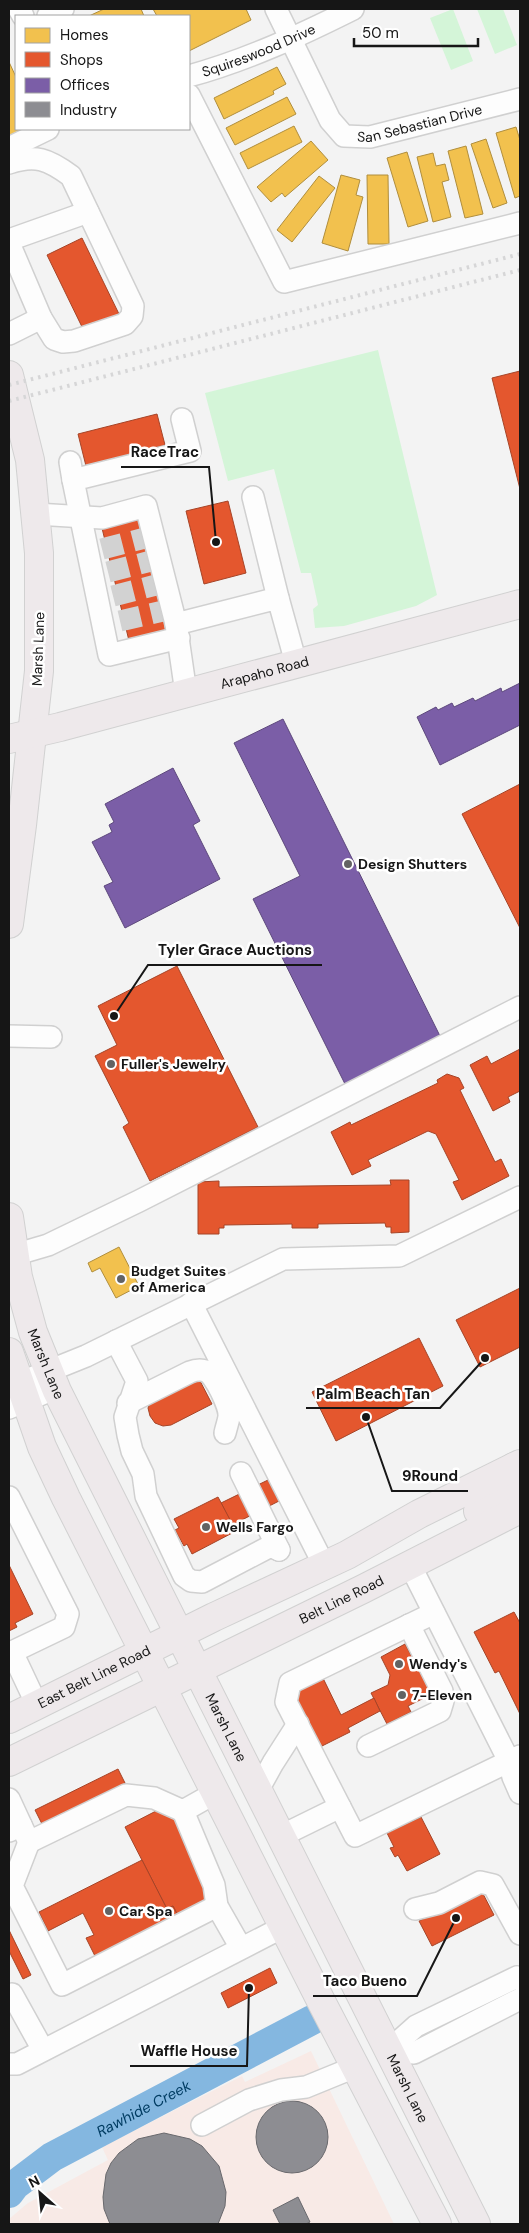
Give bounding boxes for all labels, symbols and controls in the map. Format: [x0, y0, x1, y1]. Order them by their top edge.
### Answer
legend [15, 15, 190, 130]
scale bar [354, 15, 478, 47]
street label: Squireswood Drive [200, 20, 318, 81]
text: 50 m [362, 23, 399, 43]
text: Homes [60, 25, 109, 45]
text: Shops [60, 50, 103, 70]
text: Offices [60, 75, 110, 95]
text: Industry [60, 100, 118, 120]
street label: San Sebastian Drive [357, 100, 484, 146]
callout: RaceTrac [121, 437, 209, 467]
text: RaceTrac [131, 442, 199, 462]
street label: Marsh Lane [28, 611, 48, 686]
street label: Arapaho Road [218, 652, 311, 693]
place label: Design Shutters [358, 855, 467, 873]
marker: Design Shutters [342, 858, 354, 870]
callout: Tyler Grace Auctions [148, 935, 322, 965]
text: Tyler Grace Auctions [158, 940, 312, 960]
place label: Fuller's Jewelry [121, 1055, 226, 1073]
marker: Fuller's Jewelry [105, 1058, 117, 1070]
place label: Budget Suites of America [131, 1262, 226, 1296]
marker: Budget Suites of America [115, 1273, 127, 1285]
street label: Marsh Lane [24, 1326, 69, 1402]
callout: Palm Beach Tan [306, 1378, 440, 1408]
text: Palm Beach Tan [316, 1384, 430, 1404]
callout: 9Round [392, 1461, 468, 1491]
text: 9Round [402, 1466, 458, 1486]
place label: Wells Fargo [216, 1518, 294, 1536]
marker: Wells Fargo [200, 1521, 212, 1533]
street label: Belt Line Road [296, 1571, 387, 1628]
street label: East Belt Line Road [35, 1641, 153, 1712]
place label: Wendy's [409, 1655, 467, 1673]
marker: Wendy's [393, 1658, 405, 1670]
place label: 7-Eleven [412, 1686, 472, 1704]
marker: 7-Eleven [396, 1689, 408, 1701]
street label: Marsh Lane [201, 1690, 251, 1765]
place label: Car Spa [119, 1902, 172, 1920]
marker: Car Spa [103, 1905, 115, 1917]
callout: Taco Bueno [313, 1966, 417, 1996]
text: Taco Bueno [323, 1971, 407, 1991]
callout: Waffle House [130, 2036, 247, 2066]
text: Waffle House [141, 2041, 237, 2061]
street label: Marsh Lane [383, 2051, 433, 2126]
water label: Rawhide Creek [93, 2075, 195, 2142]
north arrow [15, 2168, 65, 2218]
text: N [25, 2171, 43, 2192]

